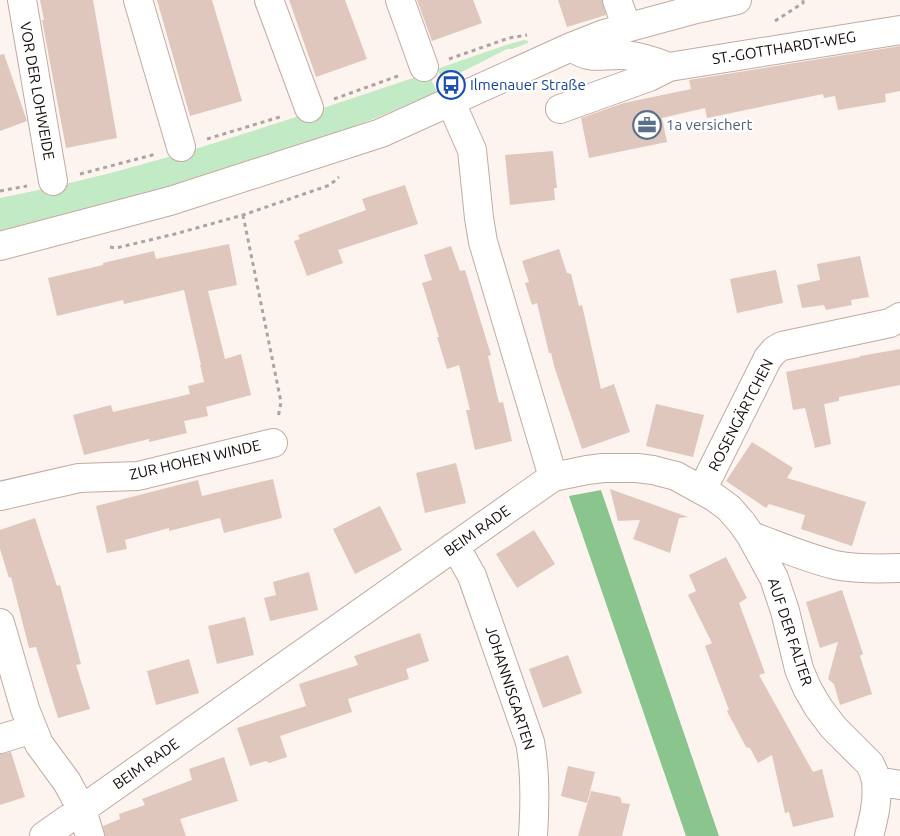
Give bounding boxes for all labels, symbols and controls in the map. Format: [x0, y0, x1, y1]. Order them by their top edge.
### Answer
street label: VOR DER LOHWEIDE [17, 21, 58, 161]
street label: ST.-GOTTHARDT-WEG [711, 28, 857, 67]
bus stop icon: Ilmenauer Straße [436, 70, 466, 100]
place label: Ilmenauer Straße [470, 76, 586, 93]
office icon: 1a versichert [632, 110, 662, 140]
place label: 1a versichert [666, 116, 753, 133]
street label: ROSENGÄRTCHEN [705, 356, 776, 474]
street label: ZUR HOHEN WINDE [128, 436, 262, 483]
street label: BEIM RADE [440, 502, 513, 560]
street label: AUF DER FALTER [765, 576, 816, 688]
street label: JOHANNISGARTEN [482, 624, 538, 752]
street label: BEIM RADE [109, 735, 182, 793]

